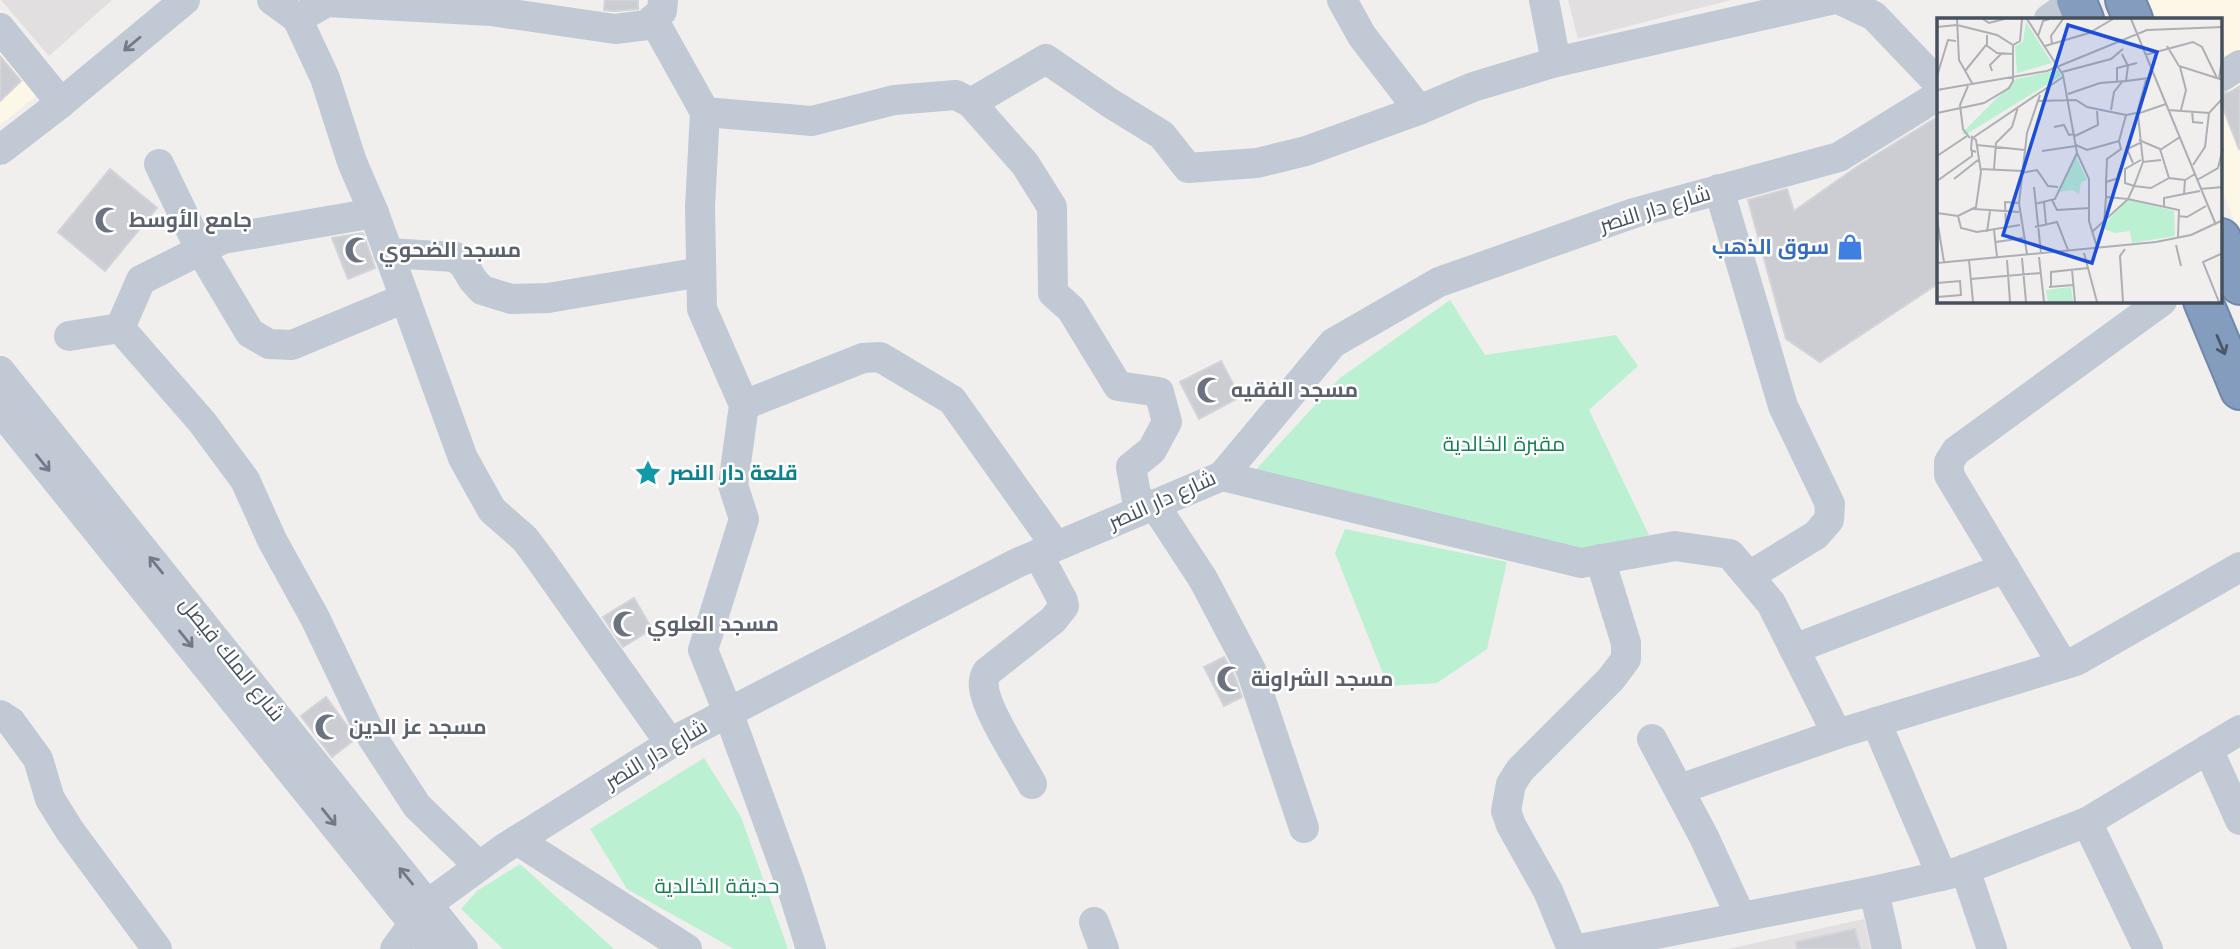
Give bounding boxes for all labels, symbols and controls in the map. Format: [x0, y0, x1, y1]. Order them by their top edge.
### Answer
inset map [1937, 18, 2222, 303]
one-way arrow [124, 36, 142, 51]
street label: شارع دار النصر [1596, 181, 1714, 239]
mosque icon: جامع الأوسط [93, 205, 123, 235]
place label: جامع الأوسط [129, 208, 252, 234]
shop icon: سوق الذهب [1835, 232, 1865, 262]
mosque icon: مسجد الضحوي [343, 235, 373, 265]
place label: سوق الذهب [1712, 235, 1829, 260]
place label: مسجد الضحوي [379, 238, 521, 267]
one-way arrow [2216, 334, 2229, 356]
mosque icon: مسجد الفقيه [1195, 375, 1225, 405]
place label: مسجد الفقيه [1231, 378, 1358, 402]
park label: مقبرة الخالدية [1443, 432, 1565, 456]
one-way arrow [35, 453, 51, 471]
place icon: قلعة دار النصر [633, 458, 663, 488]
place label: قلعة دار النصر [668, 461, 798, 485]
street label: شارع دار النصر [1104, 466, 1220, 537]
one-way arrow [148, 556, 164, 574]
street label: شارع الملك فيصل [173, 592, 289, 727]
mosque icon: مسجد العلوي [611, 609, 641, 639]
place label: مسجد العلوي [647, 612, 779, 641]
one-way arrow [179, 630, 194, 648]
mosque icon: مسجد الشراونة [1215, 664, 1245, 694]
place label: مسجد الشراونة [1251, 667, 1393, 692]
mosque icon: مسجد عز الدين [313, 712, 343, 742]
street label: شارع دار النصر [600, 714, 712, 796]
place label: مسجد عز الدين [349, 715, 487, 739]
one-way arrow [321, 807, 336, 825]
one-way arrow [398, 867, 413, 885]
park label: حديقة الخالدية [655, 874, 779, 897]

